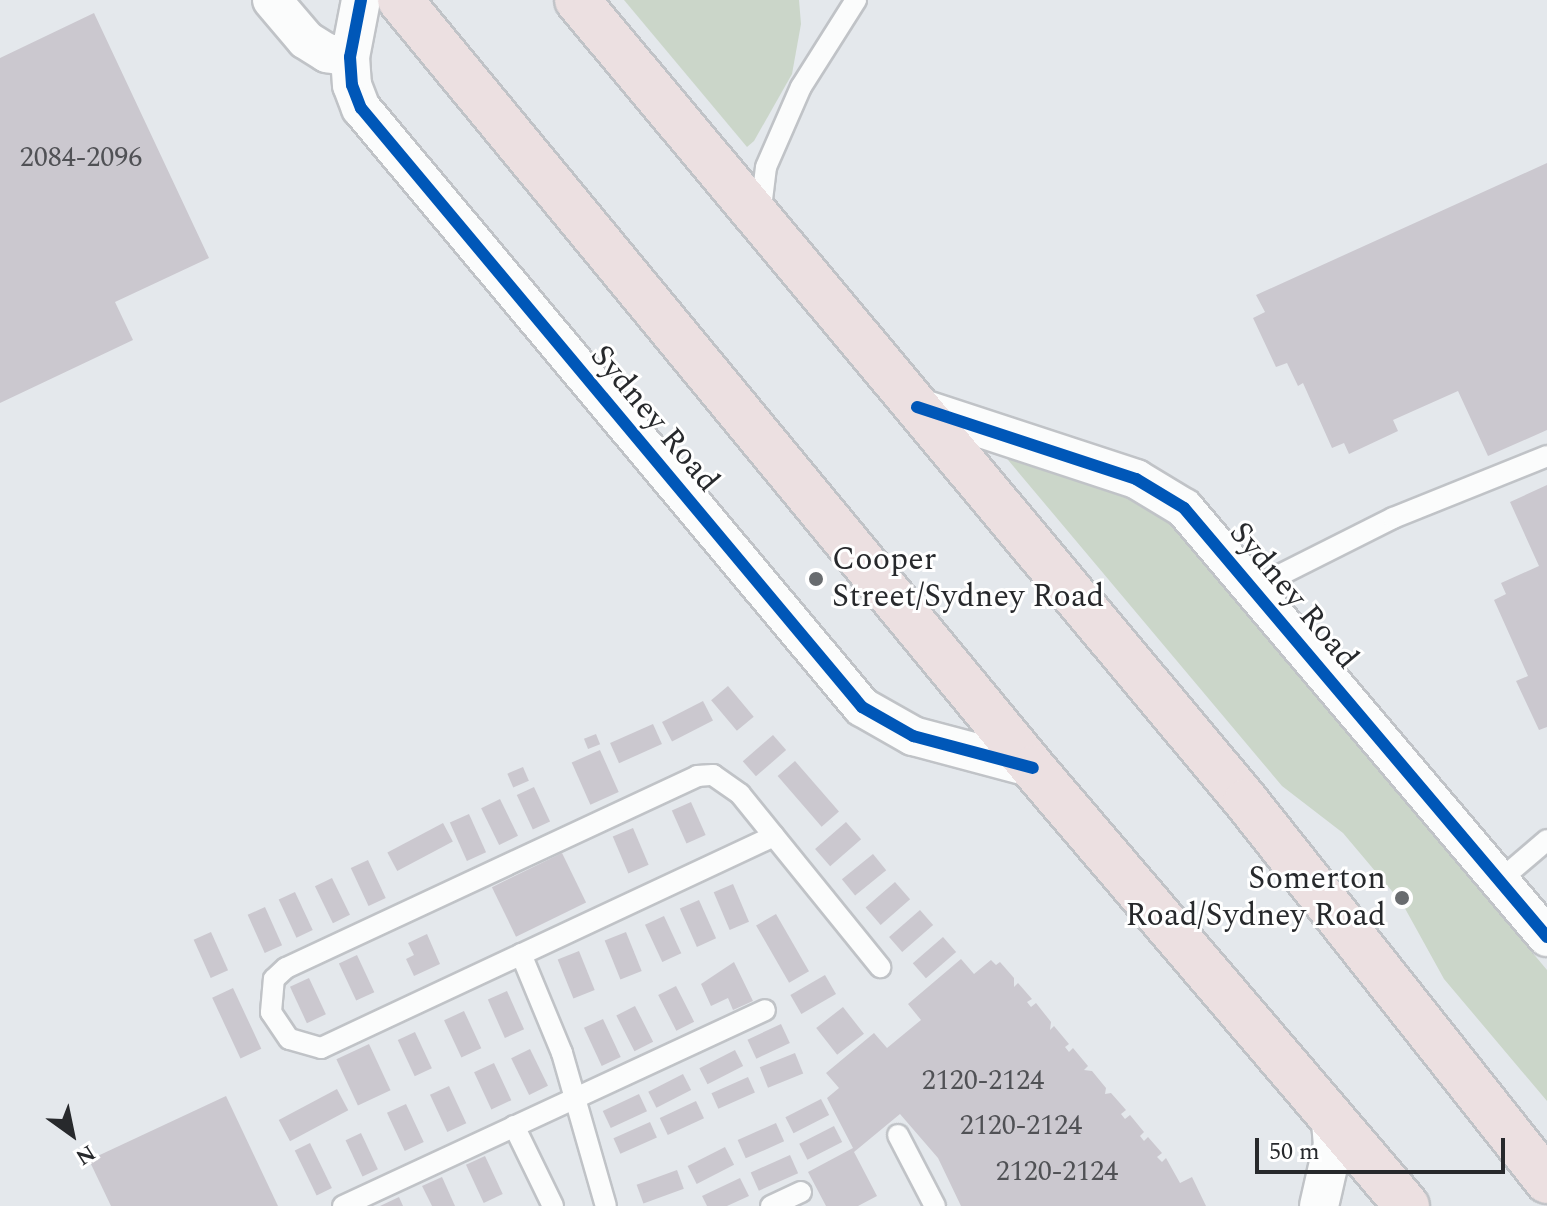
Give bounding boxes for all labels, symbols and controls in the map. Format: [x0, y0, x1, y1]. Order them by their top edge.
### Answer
house number: 2084-2096 [20, 141, 142, 175]
street label: Sydney Road [581, 338, 727, 500]
street label: Sydney Road [1220, 515, 1366, 677]
place label: Cooper Street/Sydney Road [832, 542, 1104, 617]
marker: Cooper Street/Sydney Road [807, 570, 825, 588]
place label: Somerton Road/Sydney Road [1125, 861, 1386, 936]
marker: Somerton Road/Sydney Road [1393, 889, 1411, 907]
house number: 2120-2124 [922, 1064, 1044, 1098]
north arrow [32, 1094, 112, 1174]
house number: 2120-2124 [960, 1109, 1082, 1143]
scale bar [1259, 1122, 1509, 1172]
text: 50 m [1269, 1134, 1320, 1170]
text: N [69, 1136, 102, 1173]
house number: 2120-2124 [996, 1155, 1118, 1189]

